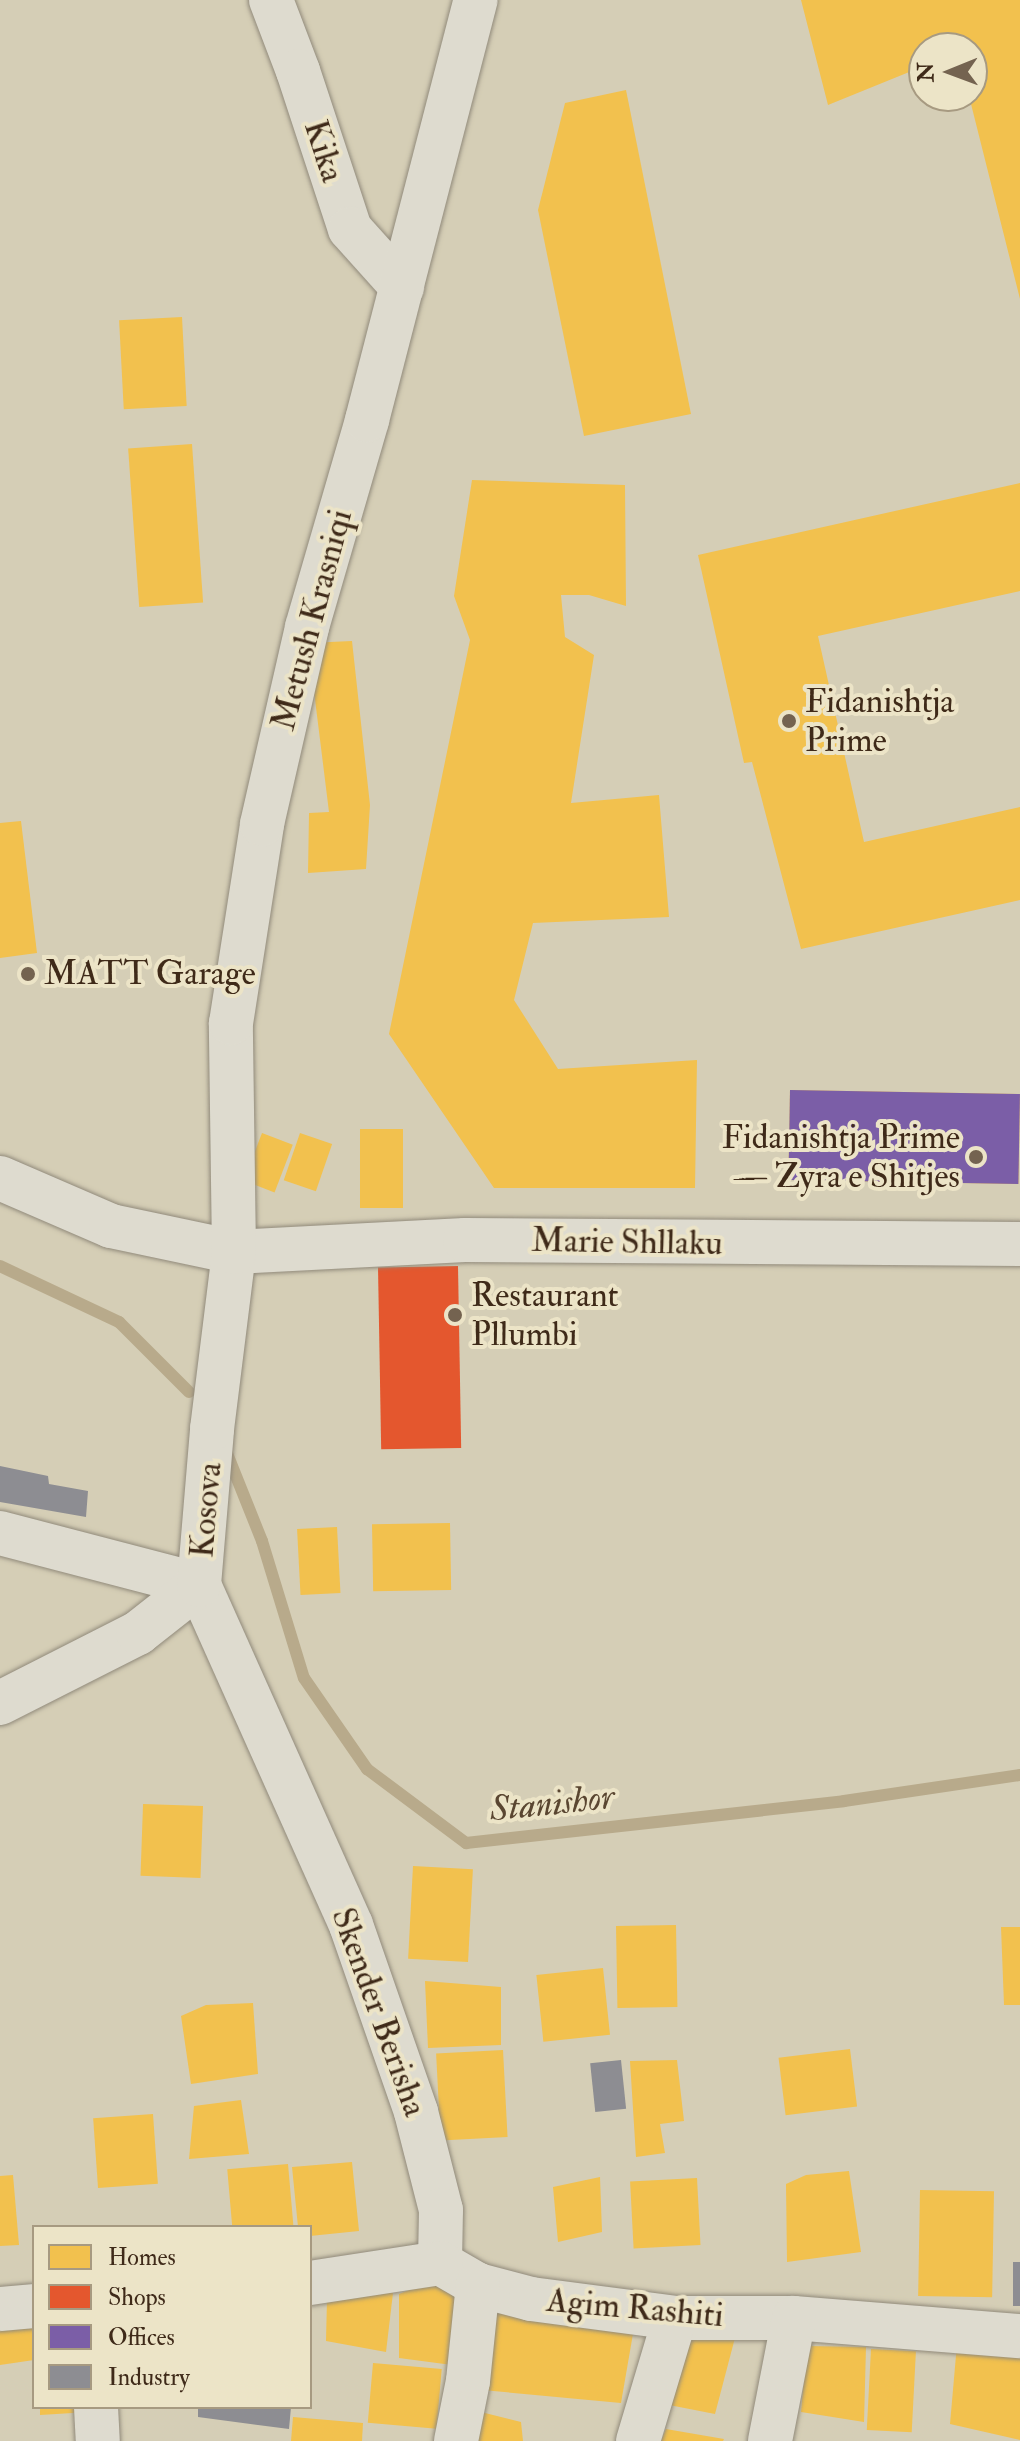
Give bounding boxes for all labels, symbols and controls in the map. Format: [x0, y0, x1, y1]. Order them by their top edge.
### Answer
north arrow [908, 32, 988, 112]
text: N [912, 62, 940, 82]
street label: Kika [295, 115, 353, 187]
street label: Metush Krasniqi [263, 505, 361, 735]
place label: Fidanishtja Prime [805, 681, 954, 760]
marker: Fidanishtja Prime [780, 712, 798, 730]
place label: MATT Garage [44, 954, 256, 994]
marker: MATT Garage [19, 965, 37, 983]
place label: Fidanishtja Prime — Zyra e Shitjes [722, 1117, 960, 1196]
marker: Fidanishtja Prime — Zyra e Shitjes [967, 1148, 985, 1166]
street label: Marie Shllaku [531, 1220, 723, 1264]
place label: Restaurant Pllumbi [471, 1275, 619, 1354]
marker: Restaurant Pllumbi [446, 1306, 464, 1324]
street label: Kosova [182, 1461, 230, 1559]
water label: Stanishor [487, 1775, 617, 1831]
street label: Skender Berisha [322, 1902, 436, 2122]
legend [32, 2225, 312, 2409]
text: Homes [108, 2242, 176, 2273]
street label: Agim Rashiti [545, 2280, 725, 2336]
text: Shops [108, 2282, 166, 2313]
text: Offices [108, 2322, 175, 2353]
text: Industry [108, 2362, 190, 2393]

